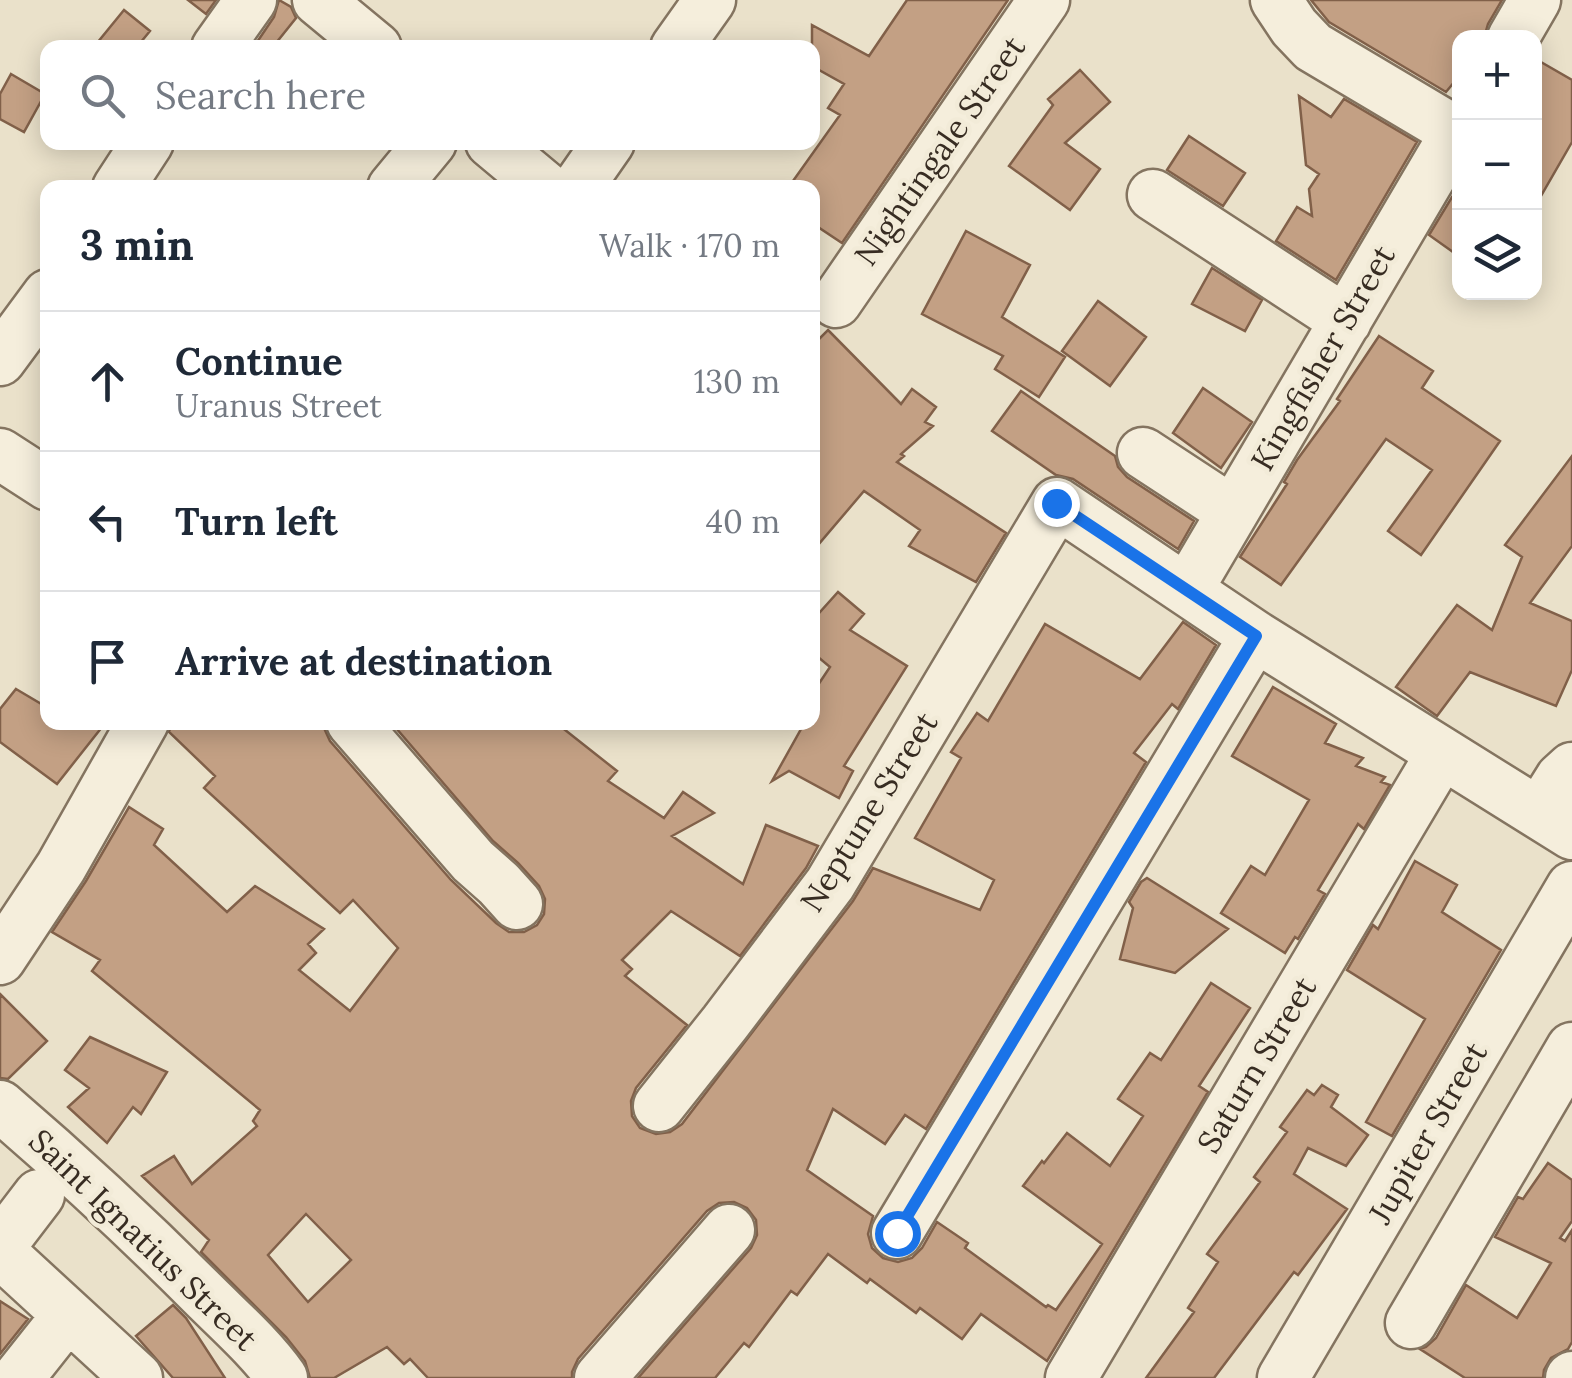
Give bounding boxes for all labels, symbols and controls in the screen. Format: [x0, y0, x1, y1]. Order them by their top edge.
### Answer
street label: Nightingale Street [845, 27, 1034, 273]
map controls [1452, 30, 1542, 300]
button: + [1452, 30, 1542, 120]
search box [40, 40, 820, 150]
icon: search [75, 68, 130, 123]
text: Search here [155, 71, 366, 119]
button: − [1452, 120, 1542, 210]
button: layers [1452, 210, 1542, 300]
text: 3 min [80, 218, 194, 272]
text: Walk · 170 m [599, 225, 780, 266]
street label: Kingfisher Street [1241, 237, 1404, 478]
text: Continue [175, 337, 343, 385]
icon: ahead [80, 354, 135, 409]
text: 130 m [694, 361, 780, 402]
text: Uranus Street [175, 385, 382, 426]
route end [1034, 481, 1080, 527]
icon: left [80, 494, 135, 549]
text: Turn left [175, 497, 338, 545]
text: 40 m [706, 501, 780, 542]
icon: arrive [80, 634, 135, 689]
text: Arrive at destination [175, 637, 552, 685]
street label: Neptune Street [791, 704, 947, 919]
street label: Saturn Street [1188, 969, 1326, 1160]
street label: Jupiter Street [1359, 1034, 1496, 1231]
street label: Saint Ignatius Street [21, 1120, 267, 1360]
route start [875, 1211, 921, 1257]

